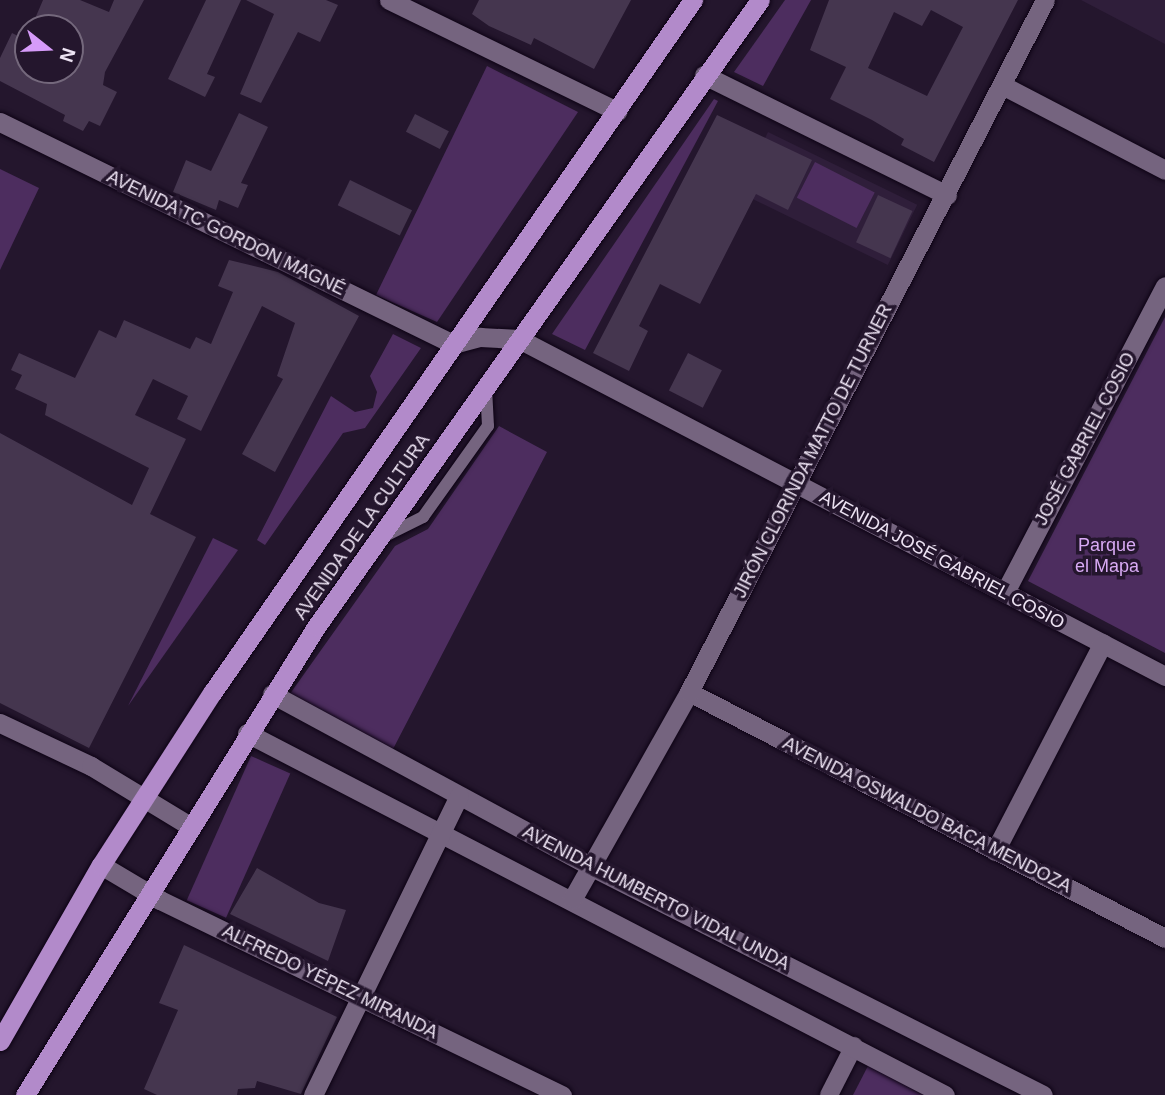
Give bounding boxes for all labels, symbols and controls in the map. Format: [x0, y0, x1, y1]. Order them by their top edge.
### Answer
north arrow [14, 14, 84, 84]
text: N [55, 45, 80, 65]
street label: AVENIDA TC GORDON MAGNÉ [103, 165, 349, 301]
street label: JIRÓN CLORINDA MATTO DE TURNER [729, 300, 897, 602]
street label: JOSÉ GABRIEL COSIO [1030, 349, 1140, 529]
street label: AVENIDA DE LA CULTURA [289, 429, 435, 625]
street label: AVENIDA JOSÉ GABRIEL COSIO [815, 486, 1069, 634]
park label: Parque el Mapa [1075, 535, 1139, 578]
street label: AVENIDA OSWALDO BACA MENDOZA [778, 732, 1076, 898]
street label: AVENIDA HUMBERTO VIDAL UNDA [518, 821, 794, 975]
street label: ALFREDO YÉPEZ MIRANDA [219, 920, 441, 1044]

